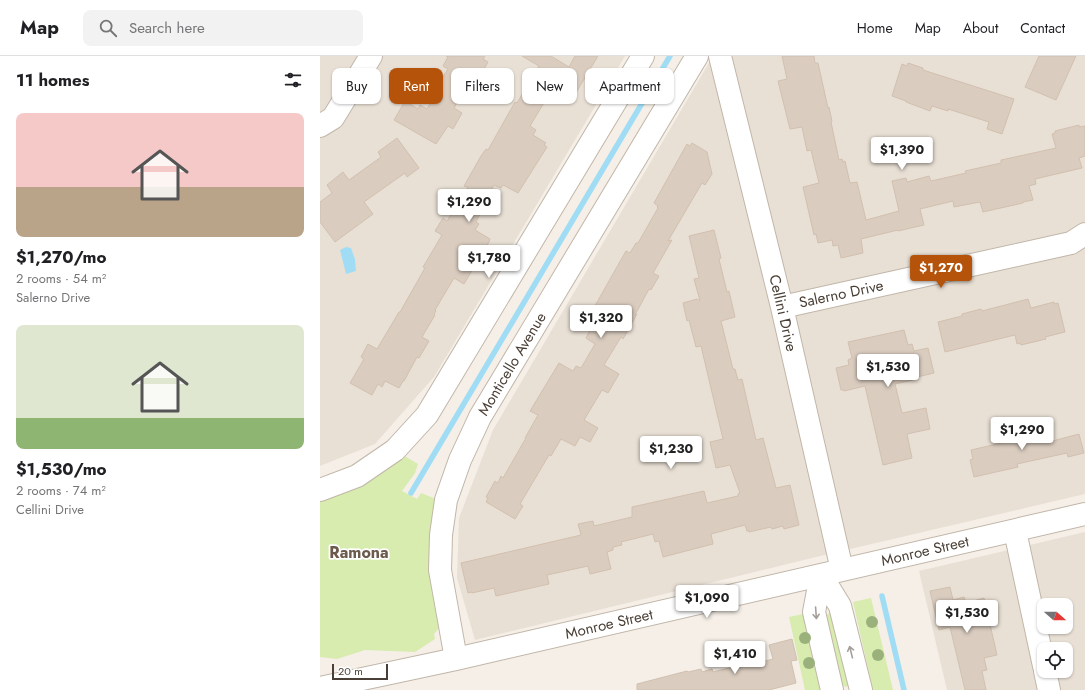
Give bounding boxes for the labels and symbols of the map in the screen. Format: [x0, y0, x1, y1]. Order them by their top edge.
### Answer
pin: $1,390 [869, 137, 935, 171]
pin: $1,290 [436, 189, 502, 223]
pin: $1,780 [456, 245, 522, 279]
pin: $1,270 [908, 255, 974, 289]
street label: Cellini Drive [763, 272, 803, 354]
street label: Salerno Drive [797, 274, 885, 314]
pin: $1,320 [568, 305, 634, 339]
street label: Monticello Avenue [472, 308, 552, 420]
pin: $1,530 [855, 354, 921, 388]
pin: $1,290 [989, 417, 1055, 451]
pin: $1,230 [638, 436, 704, 470]
street label: Monroe Street [879, 530, 971, 572]
district label: Ramona [329, 541, 389, 564]
pin: $1,090 [674, 585, 740, 619]
north arrow [1037, 598, 1073, 634]
pin: $1,530 [934, 600, 1000, 634]
street label: Monroe Street [563, 603, 655, 645]
one-way arrow [812, 606, 819, 619]
pin: $1,410 [702, 641, 768, 675]
one-way arrow [847, 646, 855, 659]
scale bar [332, 662, 388, 681]

